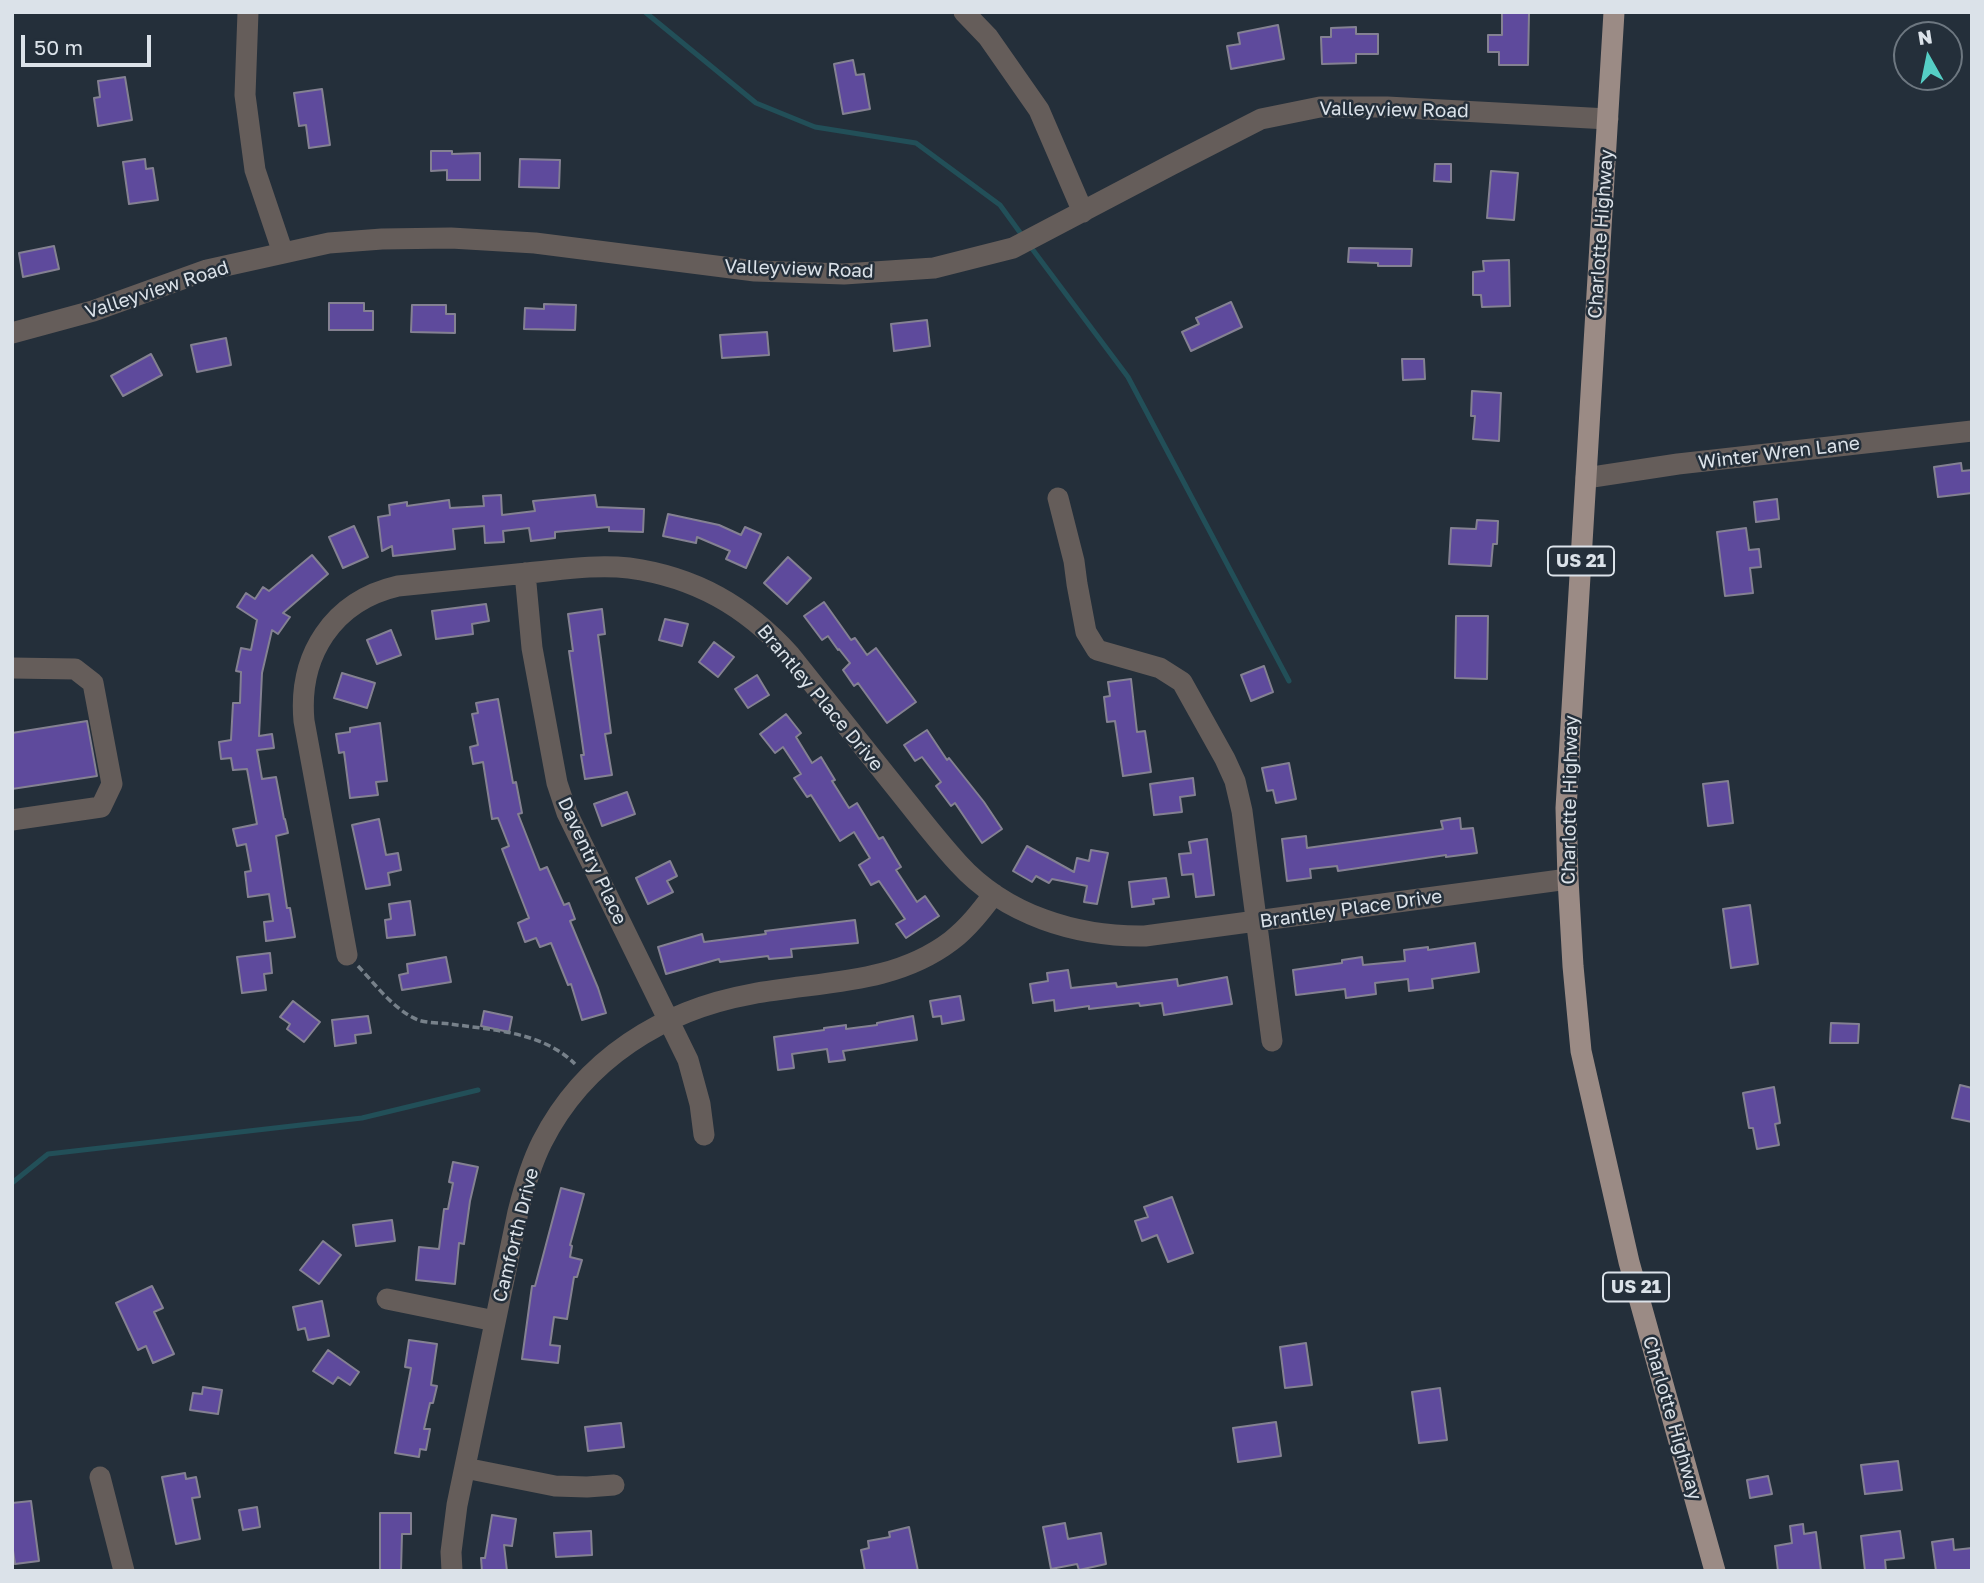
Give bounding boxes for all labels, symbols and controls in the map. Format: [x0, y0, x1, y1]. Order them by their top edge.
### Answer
scale bar [24, 21, 154, 65]
north arrow [1893, 21, 1963, 91]
text: N [1916, 24, 1934, 49]
text: 50 m [34, 34, 83, 60]
street label: Valleyview Road [1319, 97, 1469, 123]
street label: Charlotte Highway [1584, 149, 1618, 319]
street label: Valleyview Road [724, 255, 874, 283]
street label: Valleyview Road [82, 256, 232, 324]
street label: Winter Wren Lane [1697, 432, 1861, 474]
road number: US 21 [1548, 546, 1614, 576]
street label: Brantley Place Drive [752, 620, 888, 776]
street label: Charlotte Highway [1557, 715, 1583, 885]
street label: Daventry Place [553, 794, 631, 928]
street label: Brantley Place Drive [1258, 885, 1444, 933]
street label: Camforth Drive [488, 1166, 544, 1304]
road number: US 21 [1603, 1272, 1669, 1302]
street label: Charlotte Highway [1638, 1333, 1706, 1503]

